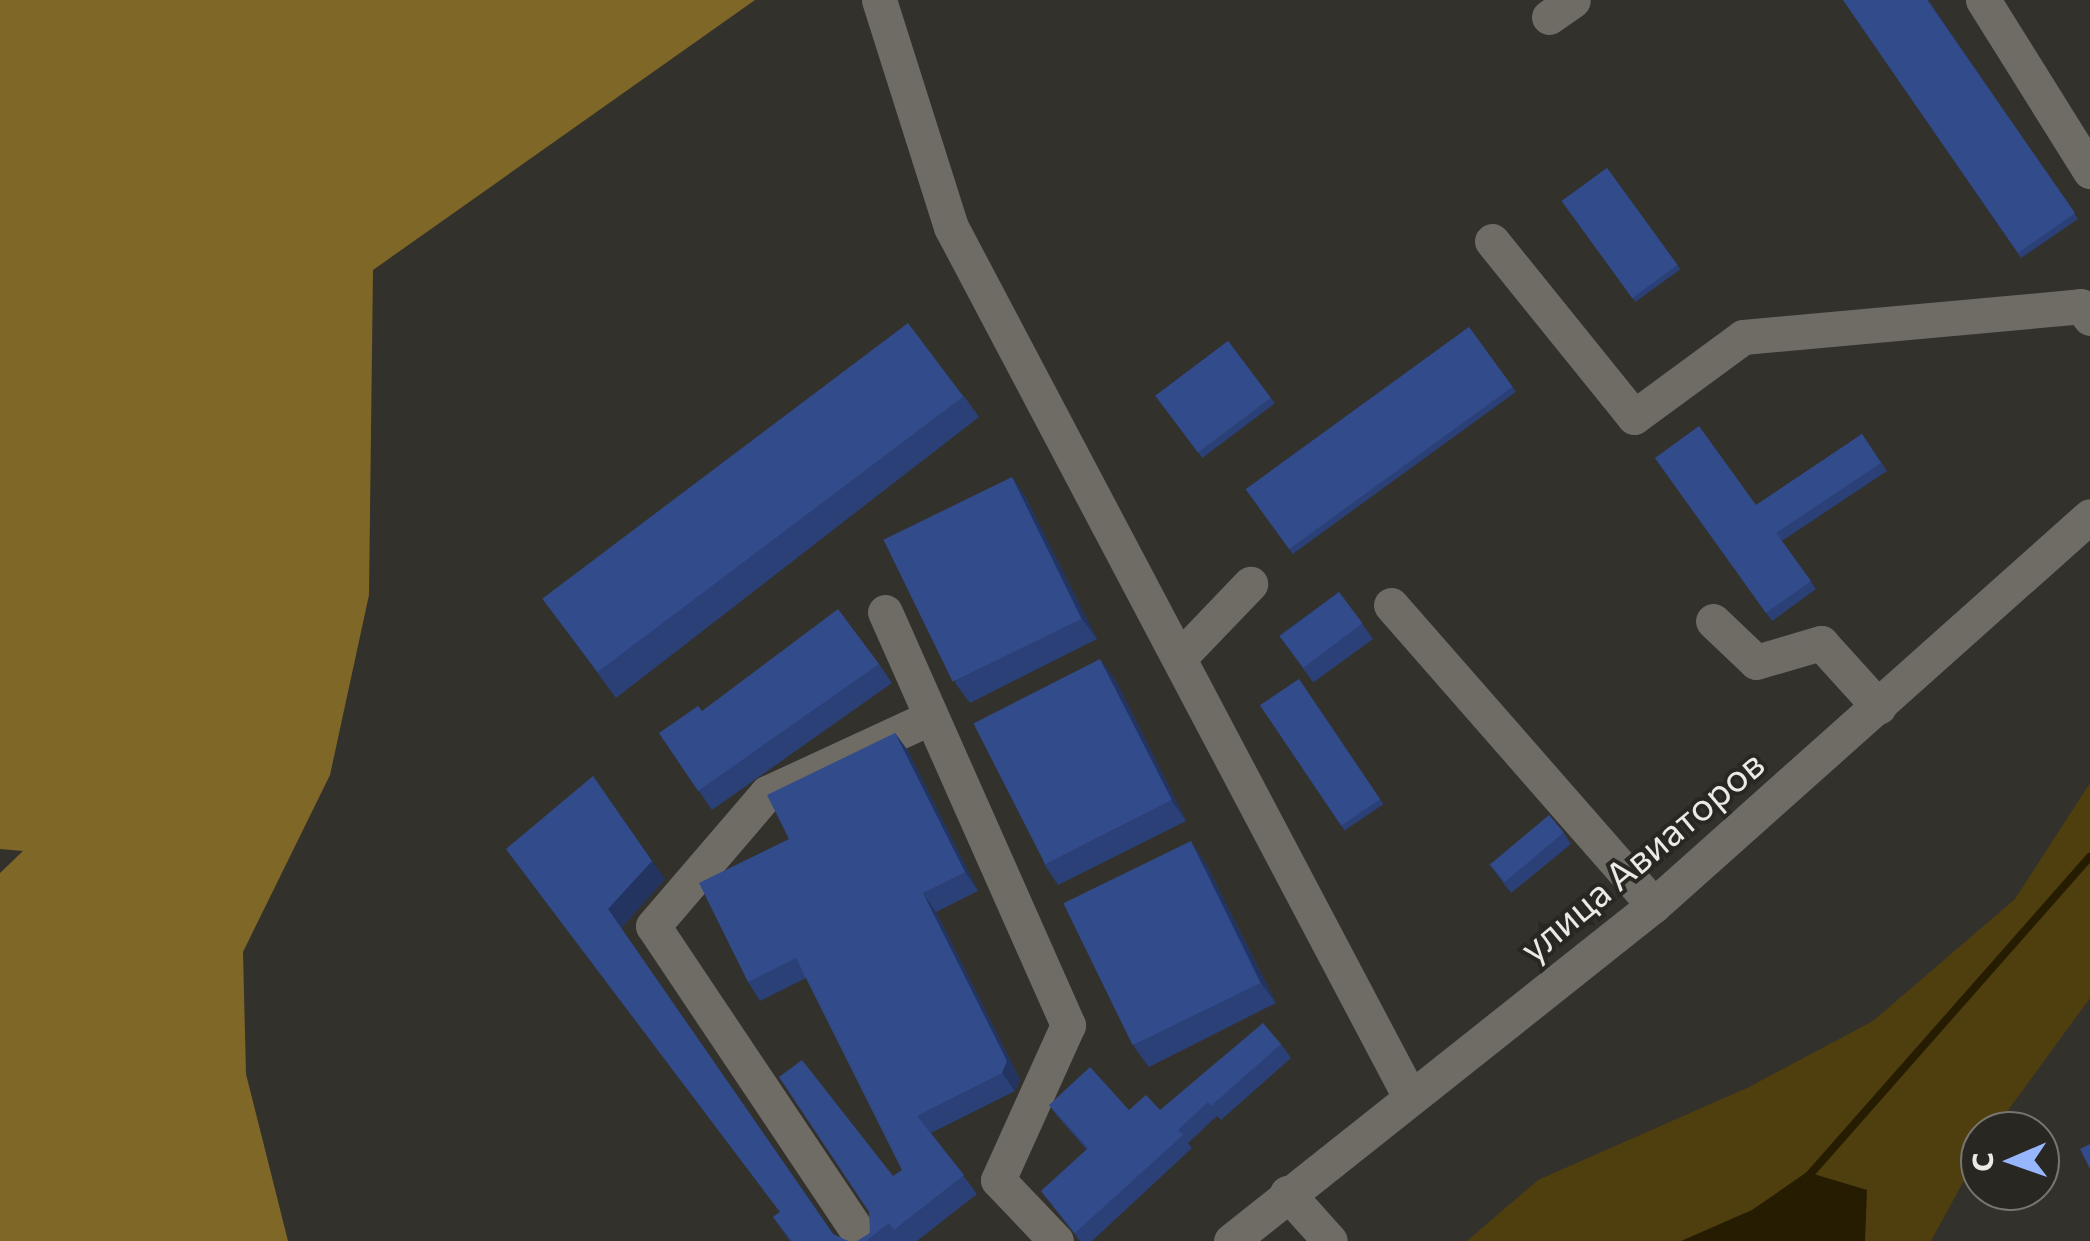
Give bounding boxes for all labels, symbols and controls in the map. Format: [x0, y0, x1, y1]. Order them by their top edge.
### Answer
street label: улица Авиаторов [1510, 740, 1772, 970]
north arrow [1960, 1111, 2060, 1211]
text: С [1965, 1152, 1999, 1172]

